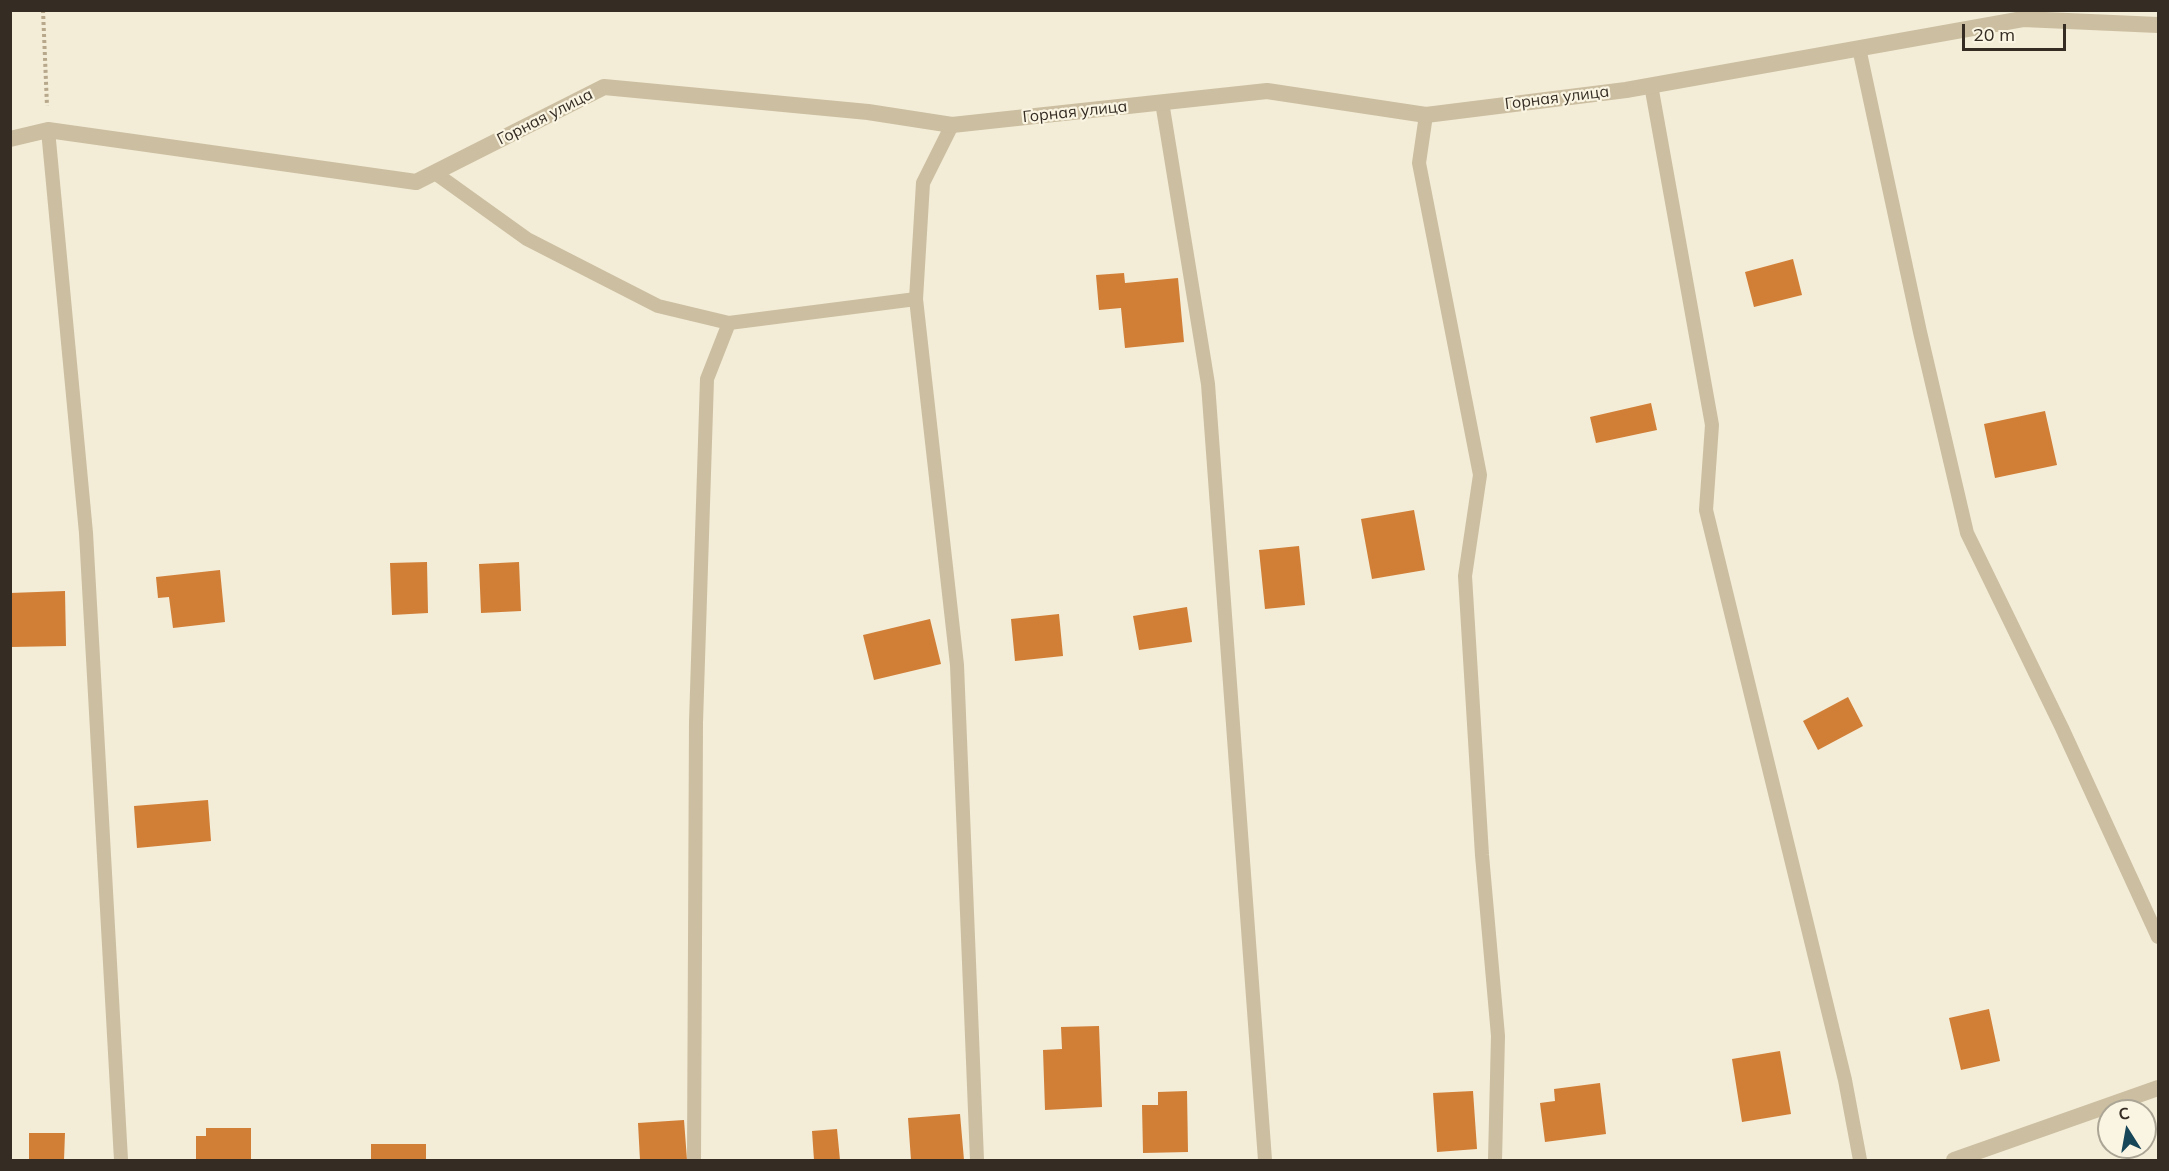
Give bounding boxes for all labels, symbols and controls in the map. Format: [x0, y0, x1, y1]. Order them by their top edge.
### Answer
scale bar [1965, 12, 2068, 50]
text: 20 m [1973, 23, 2015, 46]
street label: Горная улица [1504, 82, 1610, 114]
street label: Горная улица [494, 85, 596, 149]
street label: Горная улица [1022, 97, 1128, 127]
north arrow [2097, 1099, 2157, 1159]
text: С [2117, 1102, 2131, 1124]

